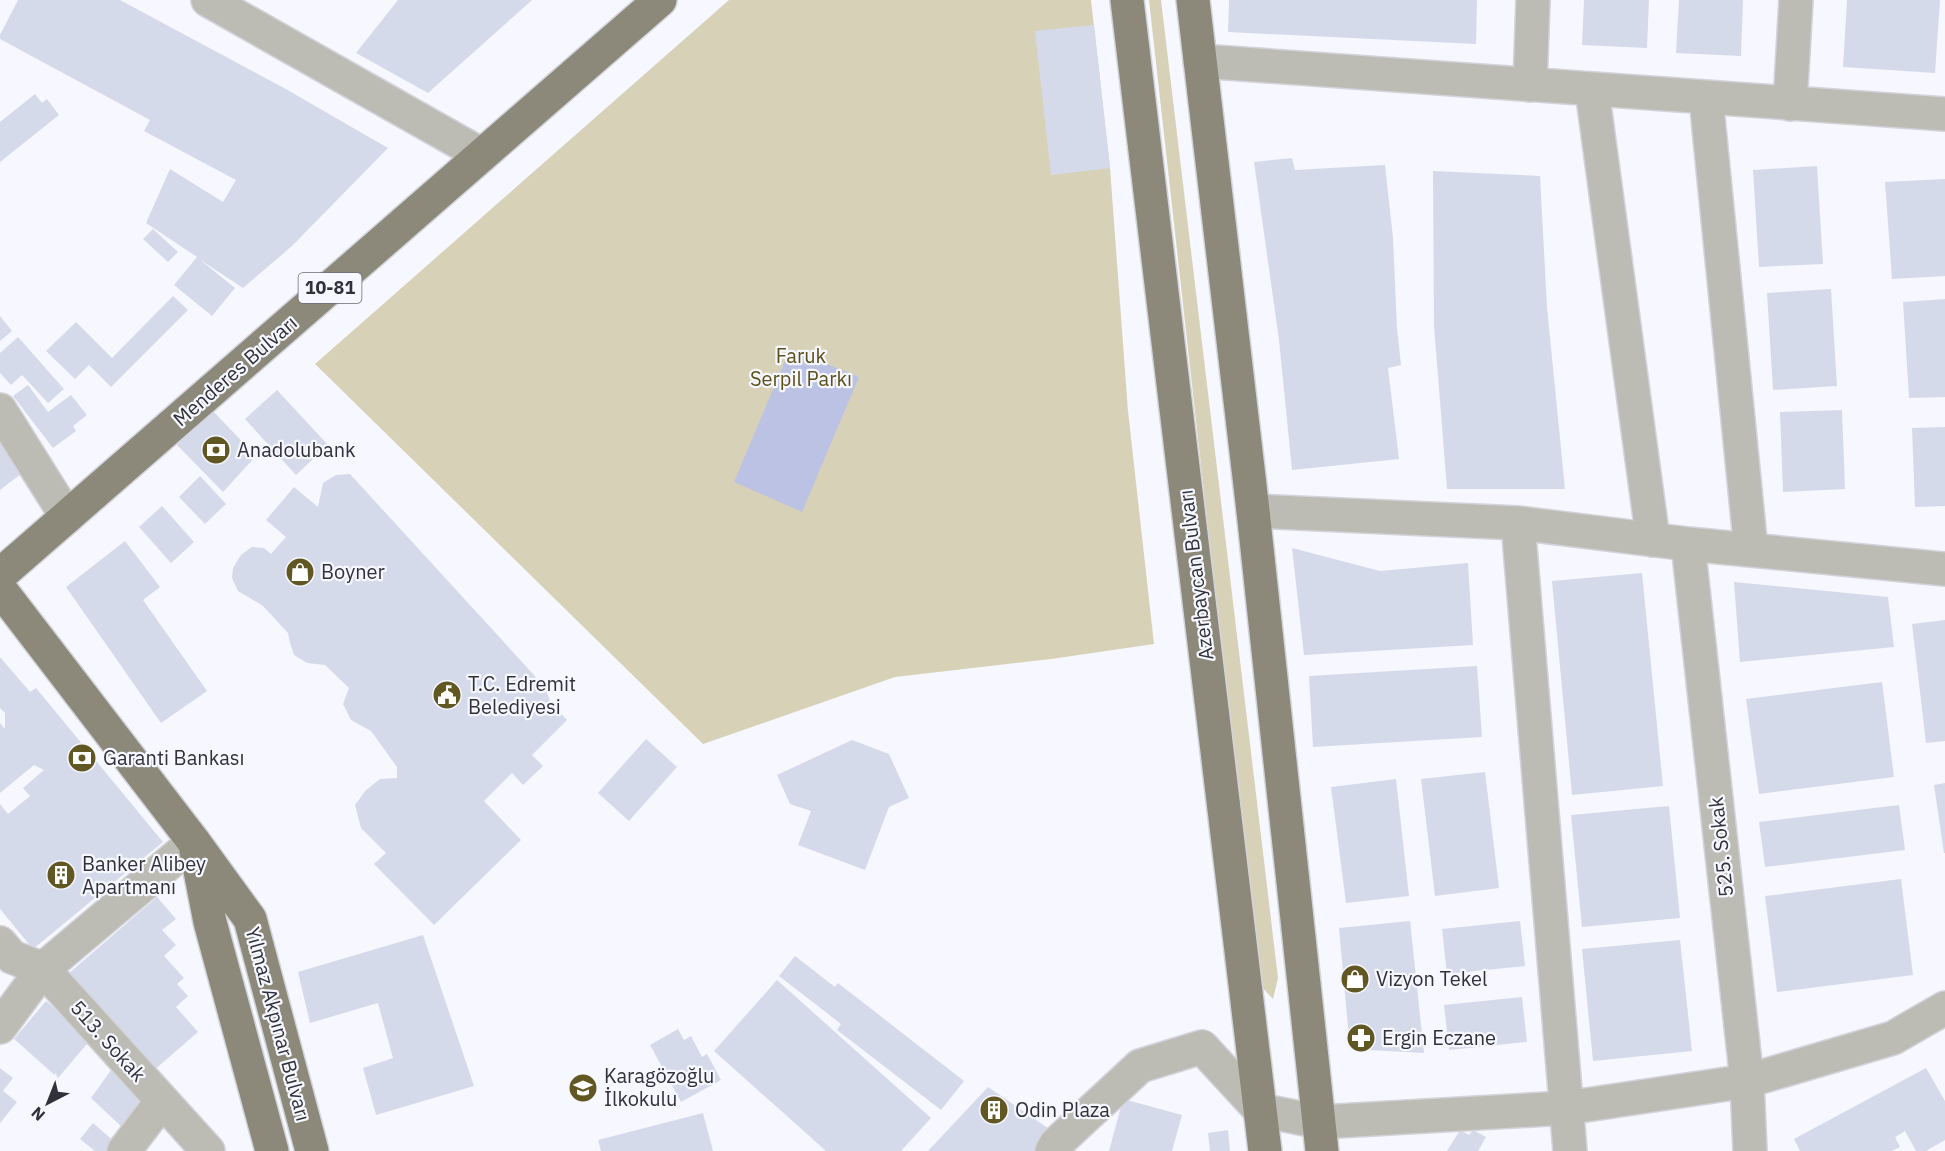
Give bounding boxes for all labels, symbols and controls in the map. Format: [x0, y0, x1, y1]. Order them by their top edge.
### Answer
road number: 10-81 [298, 273, 362, 303]
street label: Menderes Bulvarı [167, 309, 302, 432]
park label: Faruk Serpil Parkı [750, 342, 852, 392]
bank icon: Anadolubank [200, 434, 232, 466]
place label: Anadolubank [237, 436, 356, 463]
street label: Azerbaycan Bulvarı [1172, 488, 1219, 662]
shop icon: Boyner [284, 556, 316, 588]
place label: Boyner [321, 558, 385, 585]
place label: T.C. Edremit Belediyesi [468, 670, 576, 720]
public building icon: T.C. Edremit Belediyesi [431, 679, 463, 711]
bank icon: Garanti Bankası [66, 742, 98, 774]
place label: Garanti Bankası [103, 744, 245, 771]
street label: 525. Sokak [1702, 795, 1739, 899]
place label: Banker Alibey Apartmanı [82, 850, 206, 900]
building icon: Banker Alibey Apartmanı [45, 859, 77, 891]
street label: Yılmaz Akpınar Bulvarı [240, 924, 317, 1124]
shop icon: Vizyon Tekel [1339, 963, 1371, 995]
place label: Vizyon Tekel [1376, 965, 1487, 992]
street label: 513. Sokak [65, 994, 152, 1087]
pharmacy icon: Ergin Eczane [1345, 1022, 1377, 1054]
place label: Ergin Eczane [1382, 1024, 1496, 1051]
place label: Karagözoğlu İlkokulu [604, 1062, 714, 1112]
school or university icon: Karagözoğlu İlkokulu [567, 1072, 599, 1104]
north arrow [18, 1073, 78, 1133]
building icon: Odin Plaza [978, 1094, 1010, 1126]
place label: Odin Plaza [1015, 1096, 1110, 1123]
text: N [27, 1103, 49, 1125]

